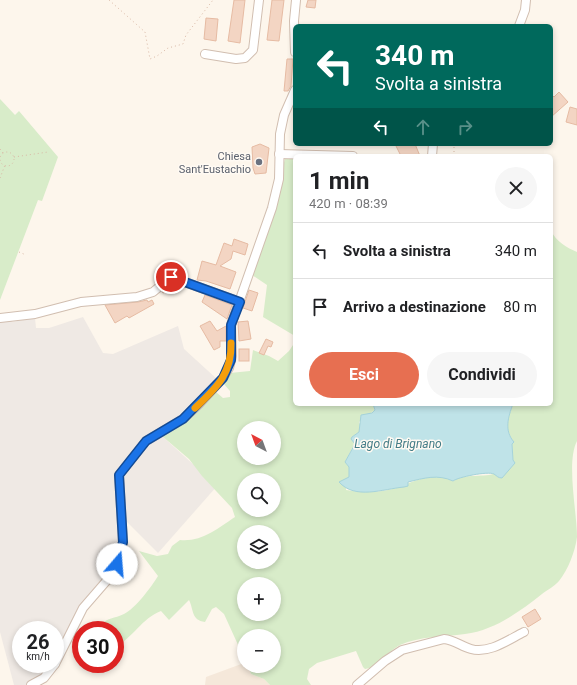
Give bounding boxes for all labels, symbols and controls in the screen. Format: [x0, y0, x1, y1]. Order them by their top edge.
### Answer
text: 340 m [375, 39, 454, 72]
icon: left [309, 40, 361, 92]
text: Svolta a sinistra [375, 73, 502, 94]
icon: left [370, 116, 392, 138]
icon: ahead [412, 116, 434, 138]
icon: right [454, 116, 476, 138]
place label: Chiesa Sant'Eustachio [179, 150, 251, 176]
marker: Chiesa Sant'Eustachio [254, 157, 264, 167]
text: 1 min [309, 167, 369, 195]
button: close [495, 167, 537, 209]
text: 420 m · 08:39 [309, 196, 388, 211]
icon: left [309, 240, 331, 262]
text: Svolta a sinistra [343, 242, 451, 260]
text: 340 m [495, 242, 537, 260]
pin [154, 260, 188, 294]
icon: arrive [160, 266, 182, 288]
icon: arrive [309, 296, 331, 318]
text: Arrivo a destinazione [343, 298, 486, 316]
text: 80 m [503, 298, 537, 316]
button: Esci [309, 352, 419, 398]
button: Condividi [427, 352, 537, 398]
north arrow [237, 421, 281, 465]
map controls [237, 421, 281, 673]
water label: Lago di Brignano [354, 437, 442, 451]
button: search [237, 473, 281, 517]
button: layers [237, 525, 281, 569]
position arrow [96, 543, 138, 585]
button: + [237, 577, 281, 621]
speed limit sign: 30 [72, 621, 124, 673]
button: − [237, 629, 281, 673]
text: 26 [27, 630, 49, 654]
text: km/h [26, 651, 50, 662]

